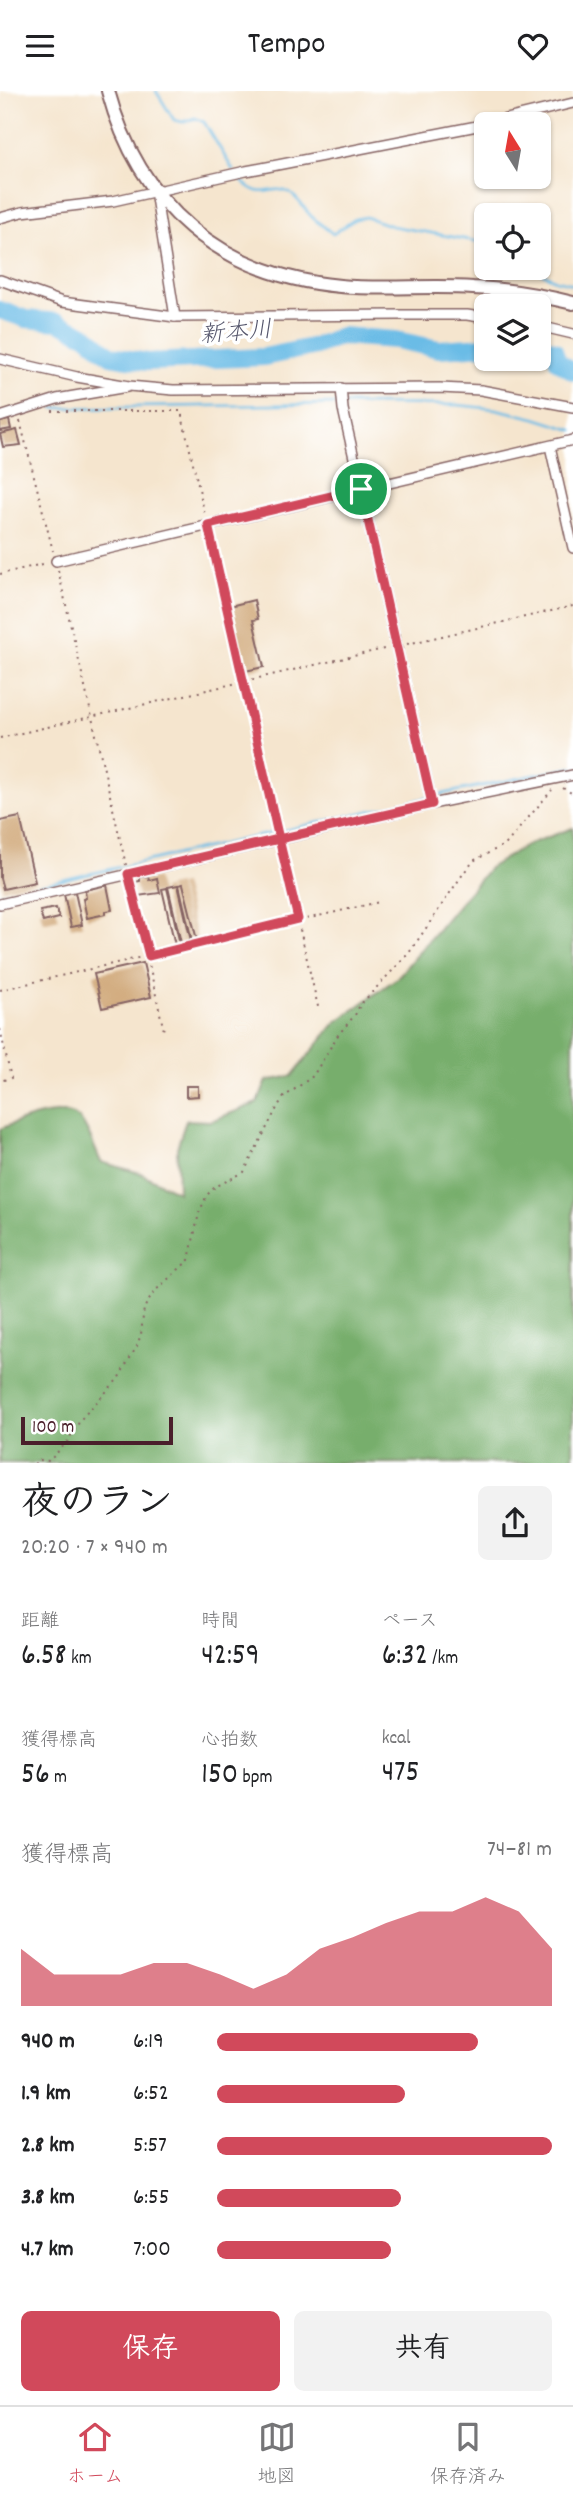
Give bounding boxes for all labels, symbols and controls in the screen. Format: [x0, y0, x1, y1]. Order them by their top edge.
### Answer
text: Tempo [248, 23, 325, 69]
icon: menu [21, 27, 59, 65]
icon: heart [514, 27, 552, 65]
north arrow [474, 112, 551, 189]
map controls [474, 112, 551, 371]
button: locate [474, 203, 551, 280]
button: layers [474, 294, 551, 371]
water label: 新本川 [199, 314, 274, 354]
pin [331, 459, 391, 519]
icon: arrive [342, 470, 380, 508]
scale bar [21, 1415, 173, 1446]
text: 100 m [32, 1415, 74, 1442]
text: 夜のラン [21, 1478, 173, 1533]
button: share [478, 1486, 552, 1560]
text: 20:20 · 7 × 940 m [21, 1532, 168, 1565]
text: 距離 [21, 1609, 59, 1636]
text: 時間 [201, 1609, 239, 1636]
text: ペース [382, 1609, 438, 1636]
text: 6.58 [21, 1636, 67, 1679]
text: 42:59 [201, 1636, 260, 1679]
text: 6:32 [382, 1636, 428, 1679]
text: km [67, 1646, 92, 1673]
text: /km [428, 1646, 458, 1673]
text: kcal [382, 1726, 411, 1753]
text: 獲得標高 [21, 1728, 97, 1755]
text: 心拍数 [201, 1728, 258, 1755]
text: 475 [382, 1753, 420, 1796]
text: 56 [21, 1755, 50, 1798]
text: 150 [201, 1755, 238, 1798]
text: m [50, 1765, 67, 1792]
text: bpm [238, 1765, 273, 1792]
text: 74–81 m [487, 1834, 552, 1867]
text: 獲得標高 [21, 1840, 113, 1873]
text: 940 m [21, 2026, 75, 2059]
text: 6:19 [133, 2026, 164, 2059]
text: 1.9 km [21, 2078, 71, 2111]
text: 6:52 [133, 2078, 169, 2111]
text: 2.8 km [21, 2130, 75, 2163]
text: 5:57 [133, 2130, 167, 2163]
text: 3.8 km [21, 2182, 75, 2215]
text: 6:55 [133, 2182, 169, 2215]
text: 4.7 km [21, 2234, 74, 2267]
text: 7:00 [133, 2234, 171, 2267]
button: 保存 [21, 2311, 280, 2391]
button: 共有 [294, 2311, 552, 2391]
tab: ホーム [67, 2418, 123, 2492]
tab: 地図 [258, 2418, 296, 2492]
tab: 保存済み [430, 2418, 506, 2492]

